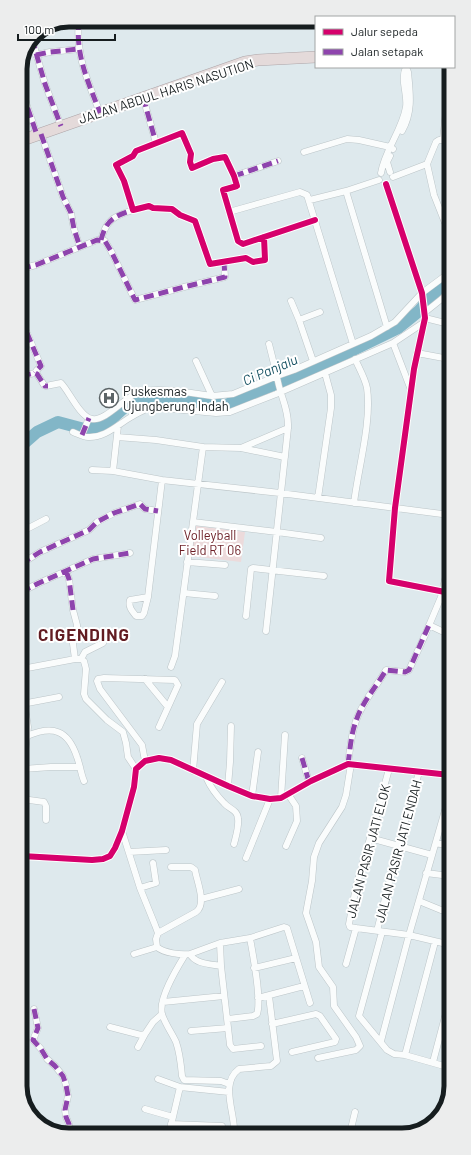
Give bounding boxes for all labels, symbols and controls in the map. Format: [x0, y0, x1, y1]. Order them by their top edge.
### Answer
scale bar [18, 16, 115, 42]
legend [315, 16, 455, 68]
text: 100 m [24, 22, 54, 36]
text: Jalur sepeda [351, 24, 418, 38]
text: Jalan setapak [351, 44, 423, 58]
street label: JALAN ABDUL HARIS NASUTION [77, 55, 255, 127]
water label: Ci Panjalu [240, 350, 300, 389]
place label: Puskesmas Ujungberung Indah [123, 383, 229, 414]
hospital icon: Puskesmas Ujungberung Indah [98, 387, 120, 409]
park label: Volleyball Field RT 06 [179, 527, 241, 558]
district label: CIGENDING [38, 624, 130, 644]
street label: JALAN PASIR JATI ENDAH [371, 778, 425, 924]
street label: JALAN PASIR JATI ELOK [342, 782, 394, 920]

